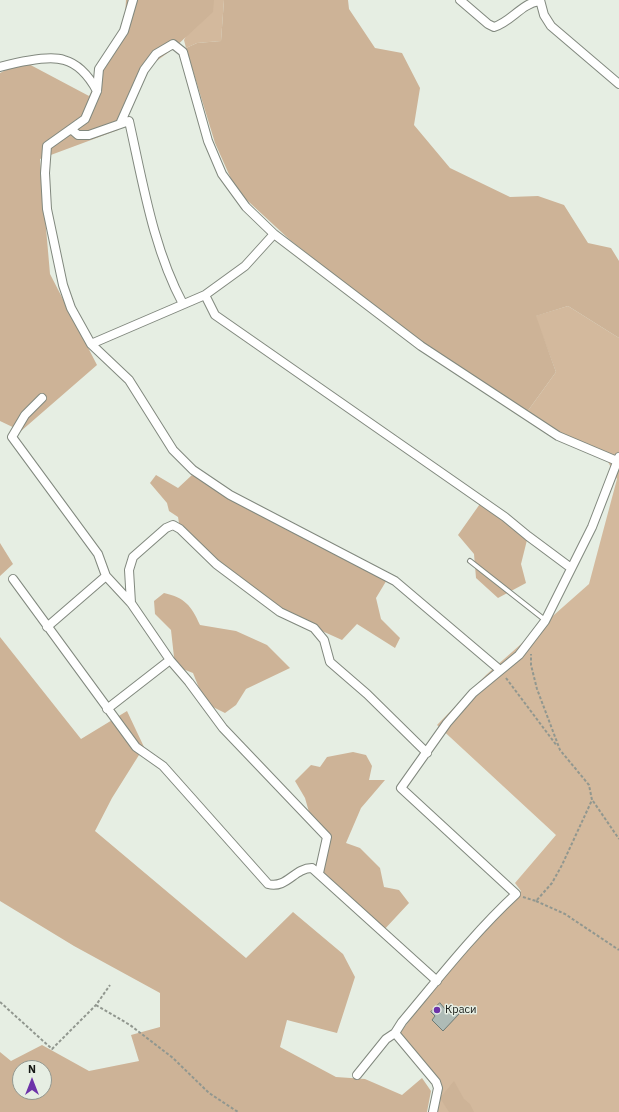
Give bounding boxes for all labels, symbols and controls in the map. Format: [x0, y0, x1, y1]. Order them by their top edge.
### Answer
place label: Краси [445, 1003, 477, 1017]
marker: Краси [432, 1005, 442, 1015]
north arrow [12, 1060, 52, 1100]
text: N [28, 1062, 36, 1076]

